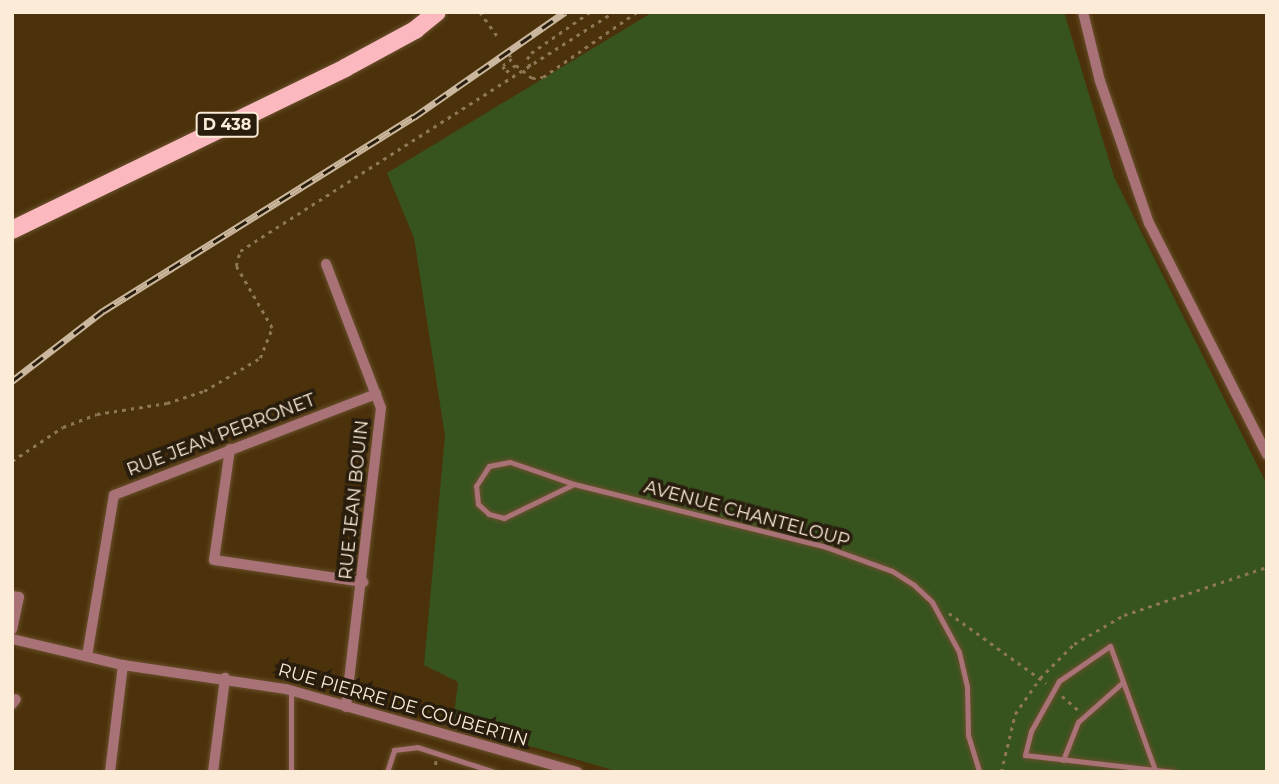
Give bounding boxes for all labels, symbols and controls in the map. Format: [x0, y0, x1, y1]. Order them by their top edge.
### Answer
road number: D 438 [196, 113, 258, 138]
street label: RUE JEAN PERRONET [124, 389, 318, 481]
street label: RUE JEAN BOUIN [335, 419, 373, 581]
street label: AVENUE CHANTELOUP [642, 476, 852, 552]
street label: RUE PIERRE DE COUBERTIN [276, 659, 530, 751]

